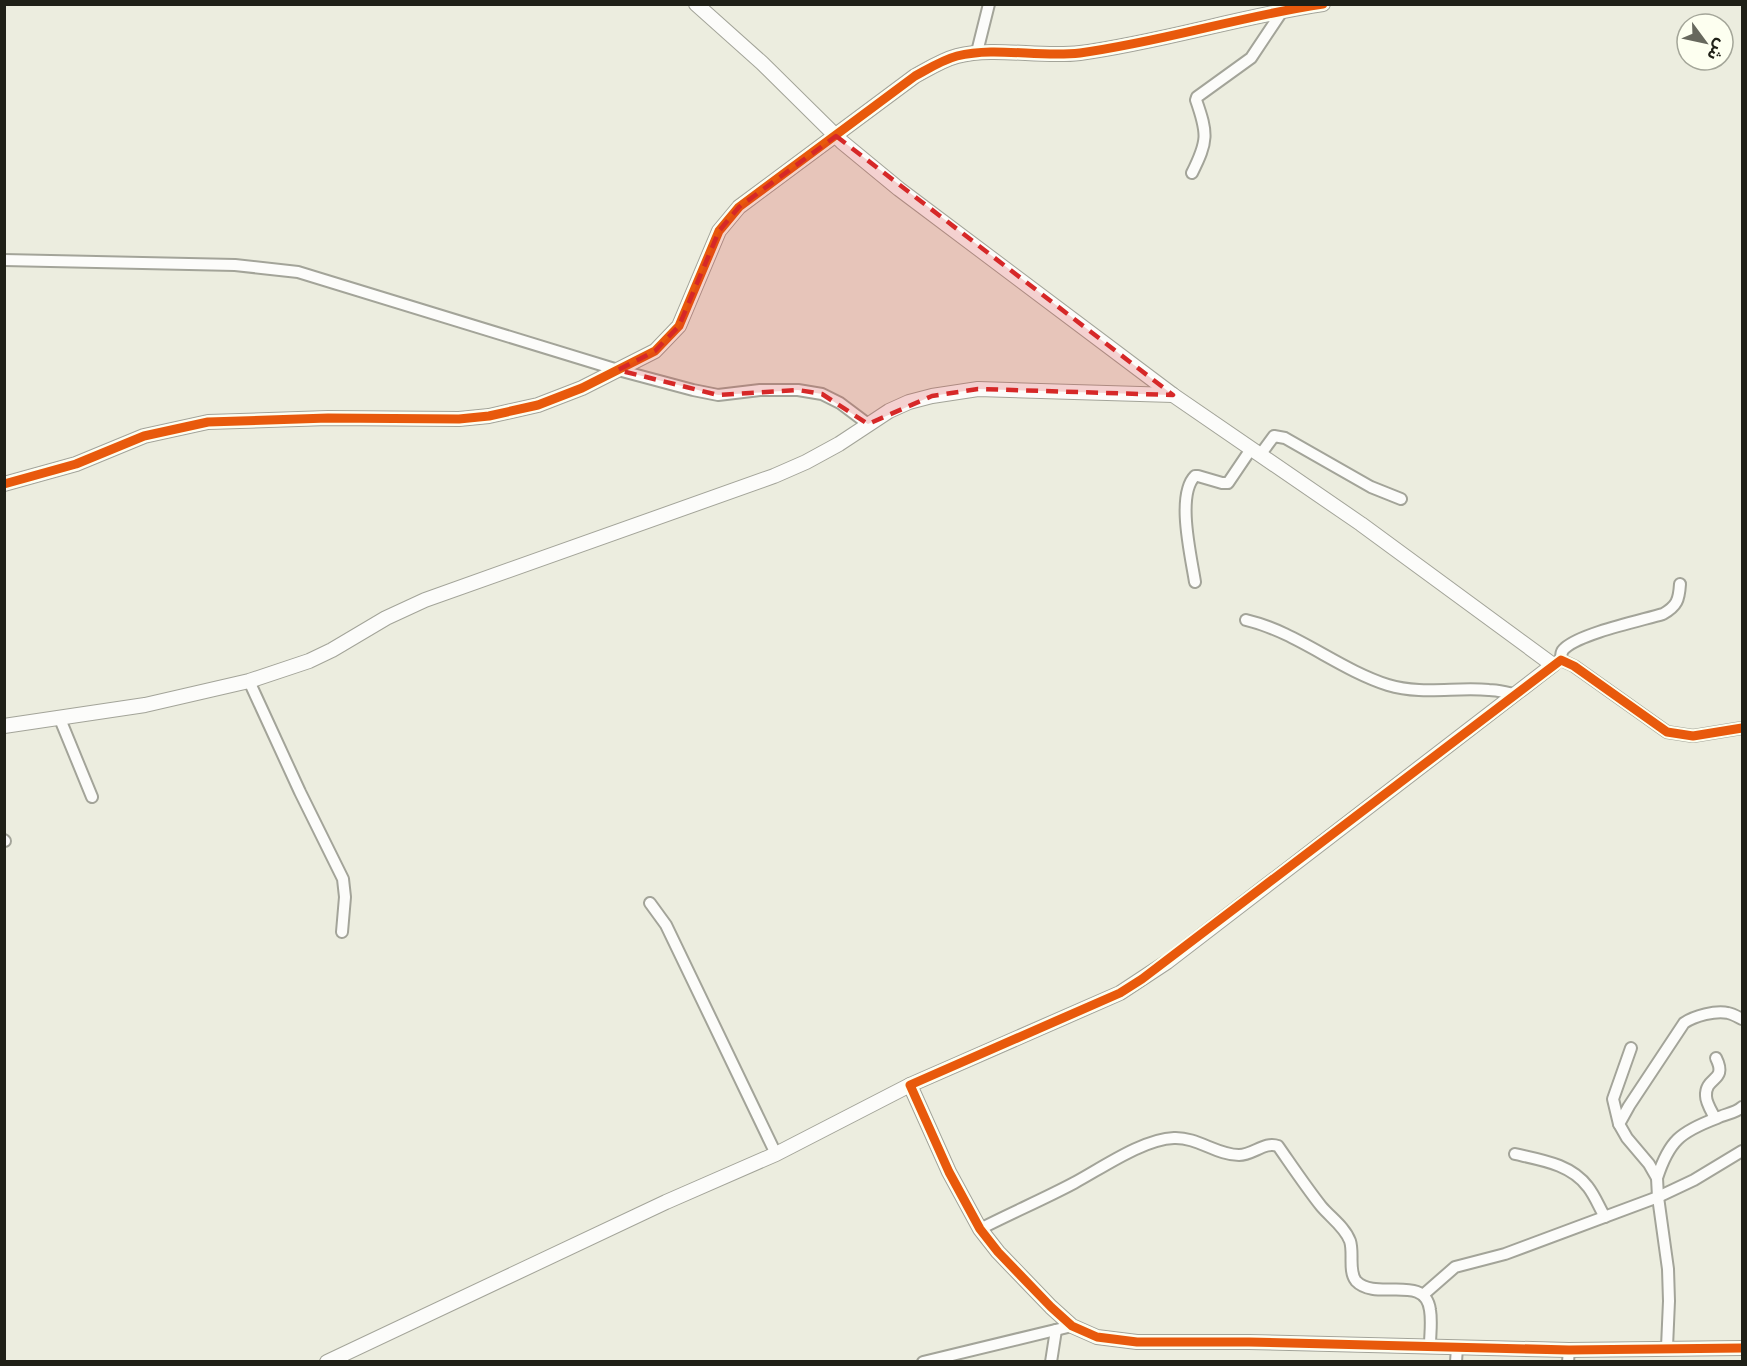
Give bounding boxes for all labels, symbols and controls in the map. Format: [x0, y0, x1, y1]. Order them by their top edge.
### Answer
north arrow [1675, 12, 1735, 72]
text: ش [1703, 36, 1732, 65]

